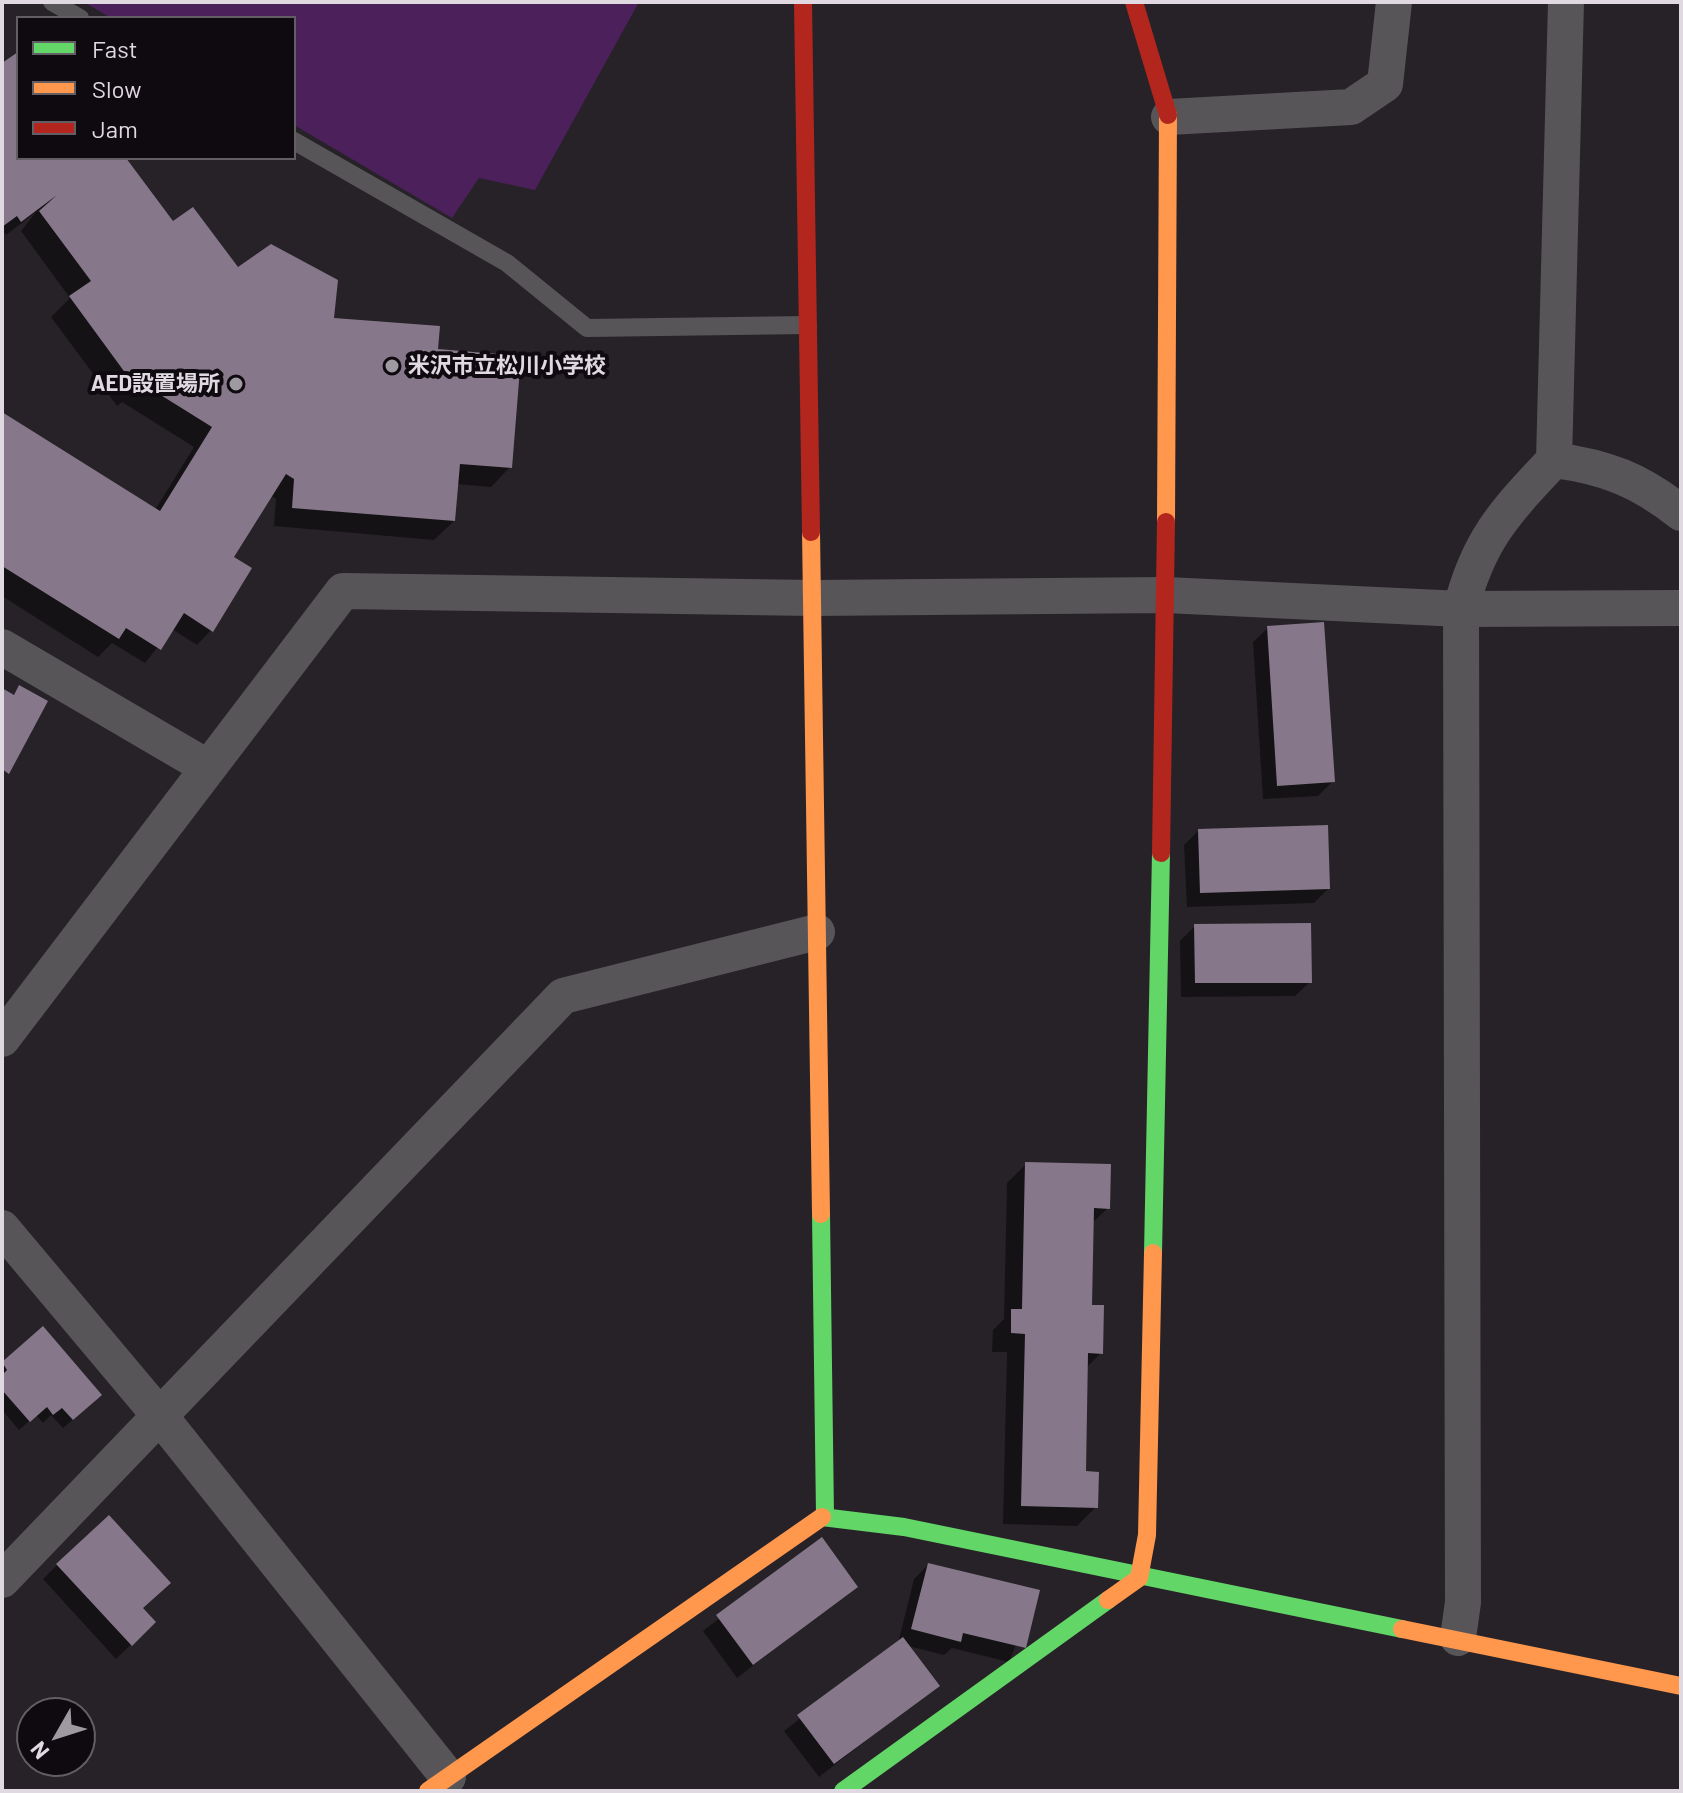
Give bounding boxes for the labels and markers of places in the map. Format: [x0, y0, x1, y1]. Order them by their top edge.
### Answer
place label: 米沢市立松川小学校 [408, 353, 606, 379]
marker: 米沢市立松川小学校 [383, 357, 401, 375]
place label: AED設置場所 [91, 371, 220, 397]
marker: AED設置場所 [227, 375, 245, 393]

